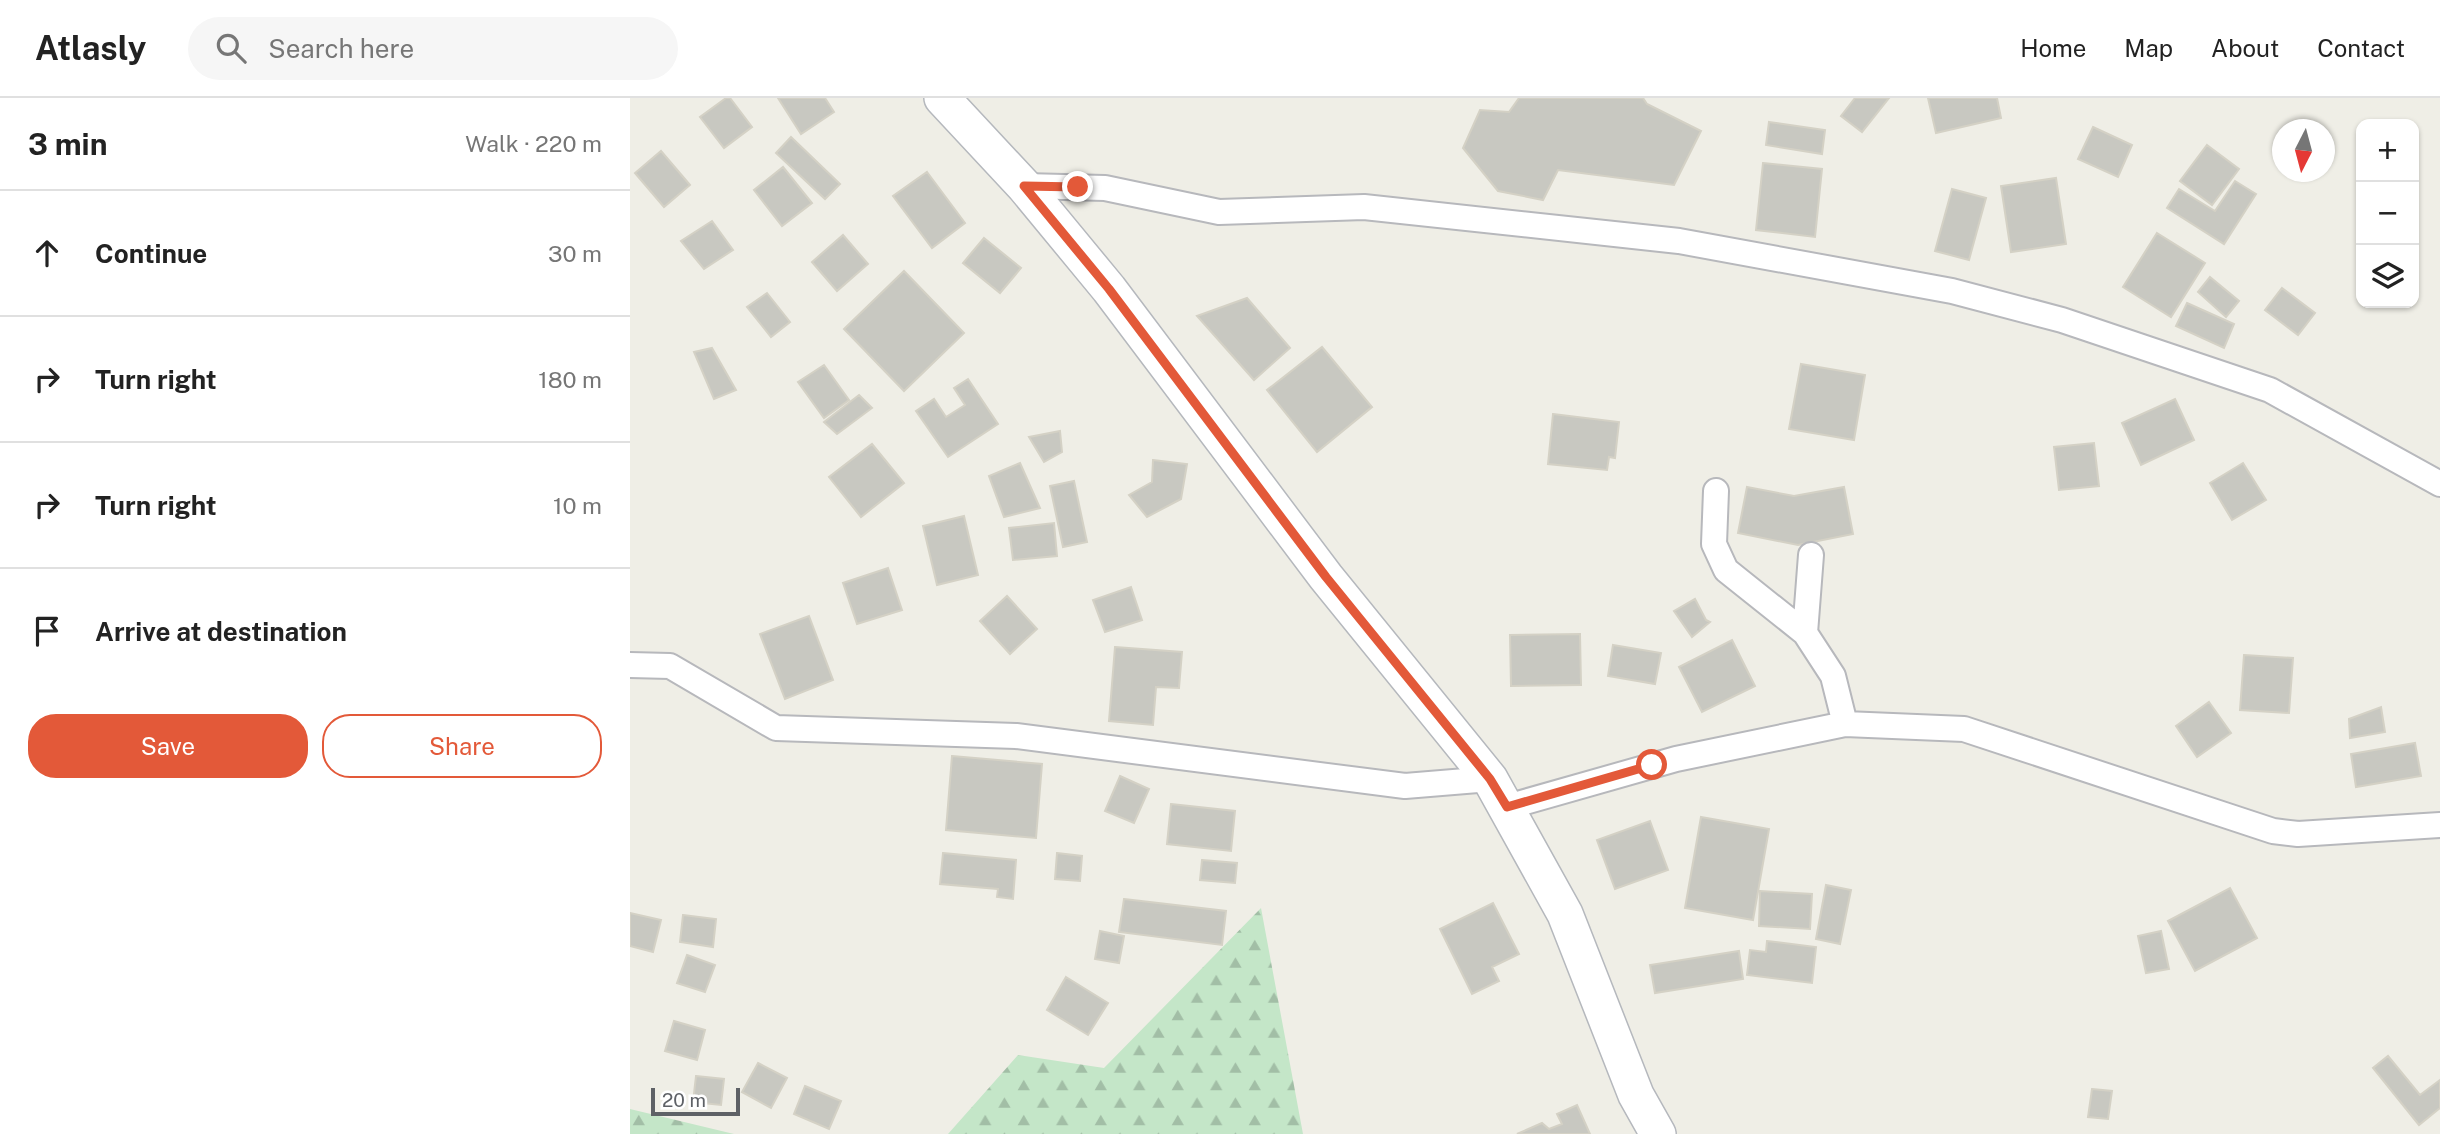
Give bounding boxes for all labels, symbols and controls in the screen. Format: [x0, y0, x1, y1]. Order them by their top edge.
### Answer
search box [188, 17, 678, 80]
text: Atlasly [35, 29, 146, 67]
icon: search [212, 29, 250, 67]
text: Search here [268, 33, 414, 64]
text: Home [2020, 34, 2086, 62]
text: Map [2124, 34, 2173, 62]
text: About [2211, 34, 2279, 62]
text: Contact [2317, 34, 2405, 62]
north arrow [2272, 119, 2335, 182]
map controls [2356, 119, 2419, 308]
button: + [2356, 119, 2419, 182]
text: 3 min [28, 126, 107, 162]
text: Walk · 220 m [465, 130, 602, 157]
route end [1062, 171, 1093, 202]
button: − [2356, 182, 2419, 245]
icon: ahead [28, 234, 66, 272]
text: Continue [95, 238, 207, 269]
text: 30 m [548, 240, 602, 267]
button: layers [2356, 245, 2419, 308]
icon: right [28, 360, 66, 398]
text: Turn right [95, 364, 217, 395]
text: 180 m [538, 366, 602, 393]
icon: right [28, 486, 66, 524]
text: Turn right [95, 490, 217, 521]
text: 10 m [553, 492, 602, 519]
icon: arrive [28, 612, 66, 650]
text: Arrive at destination [95, 616, 347, 647]
button: Save [28, 714, 308, 778]
button: Share [322, 714, 602, 778]
route start [1636, 749, 1667, 780]
scale bar [651, 1085, 740, 1117]
text: 20 m [662, 1089, 706, 1111]

